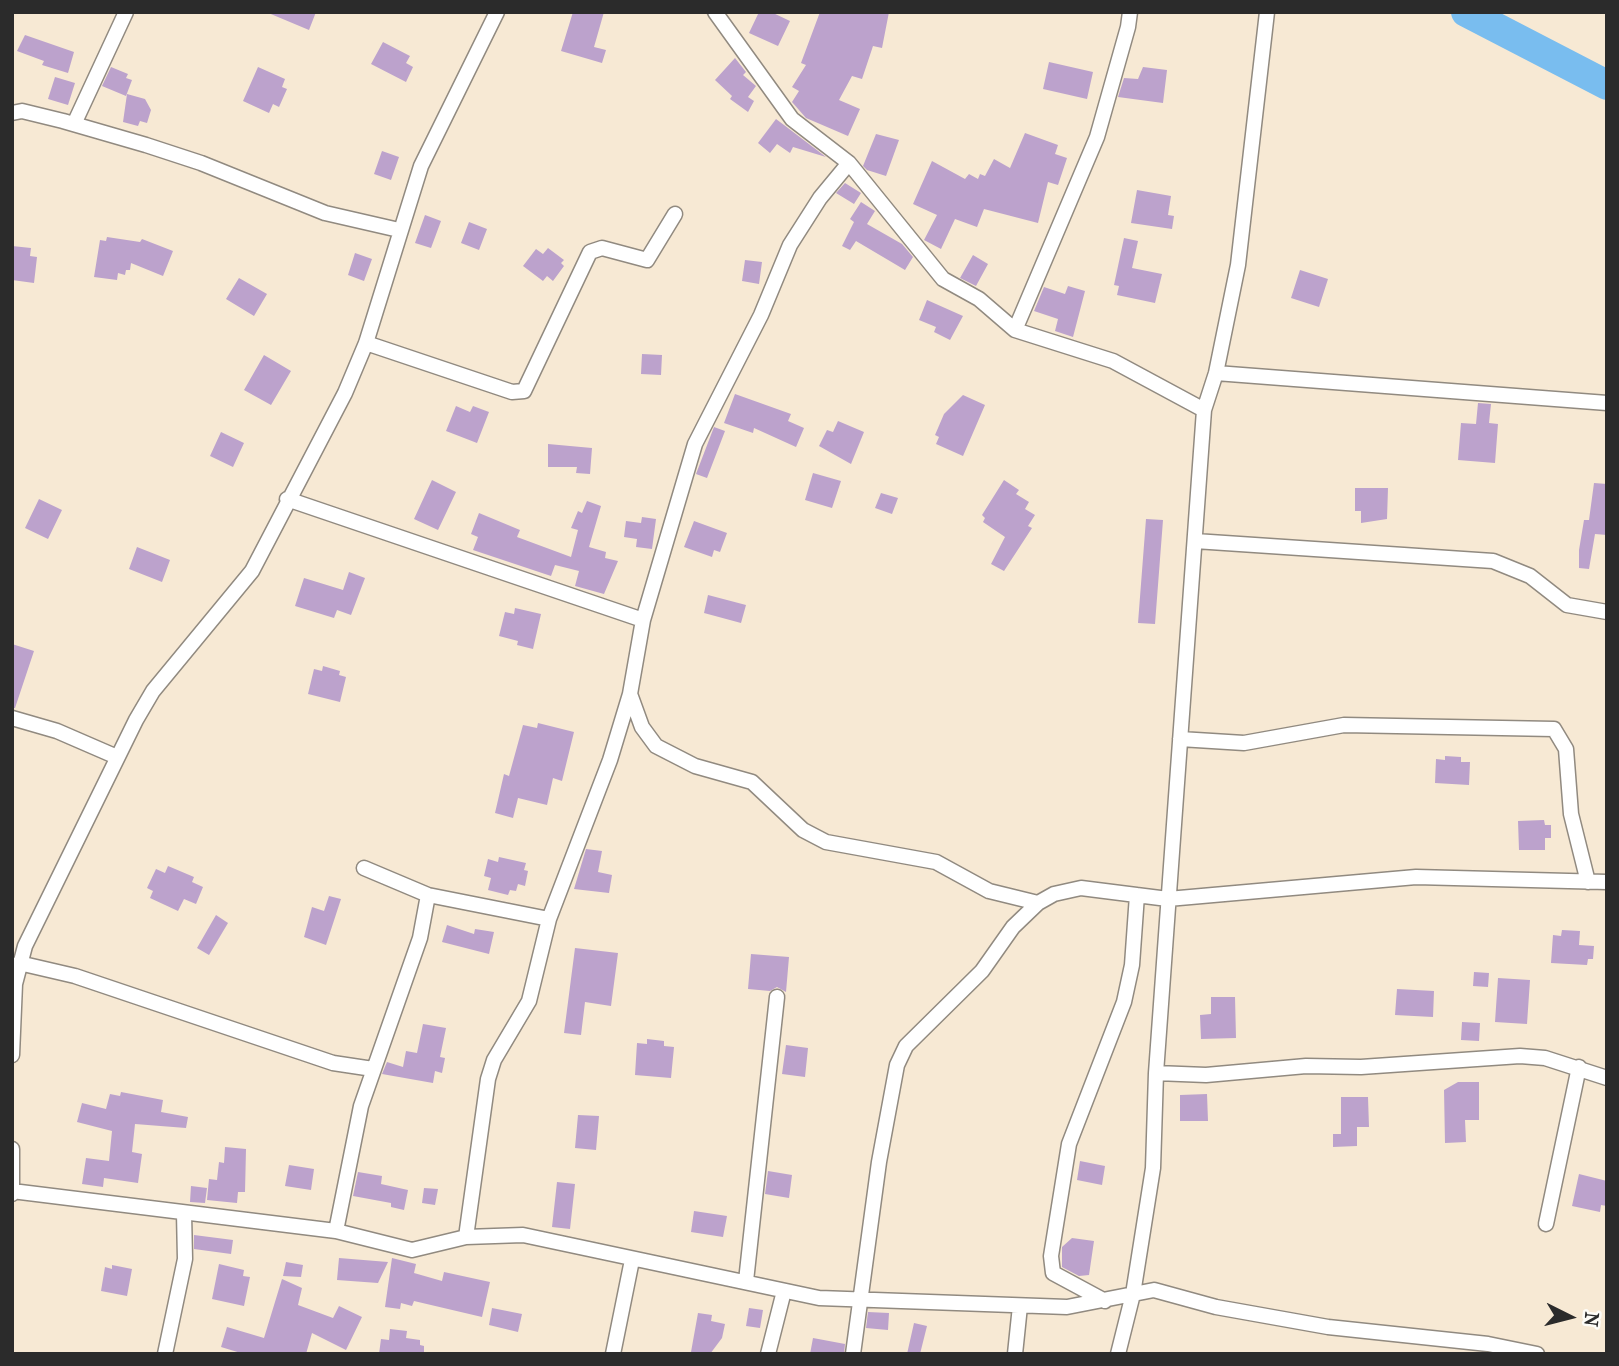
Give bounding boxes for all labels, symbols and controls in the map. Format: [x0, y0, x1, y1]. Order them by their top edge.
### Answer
north arrow [1535, 1282, 1605, 1352]
text: N [1579, 1311, 1603, 1328]

